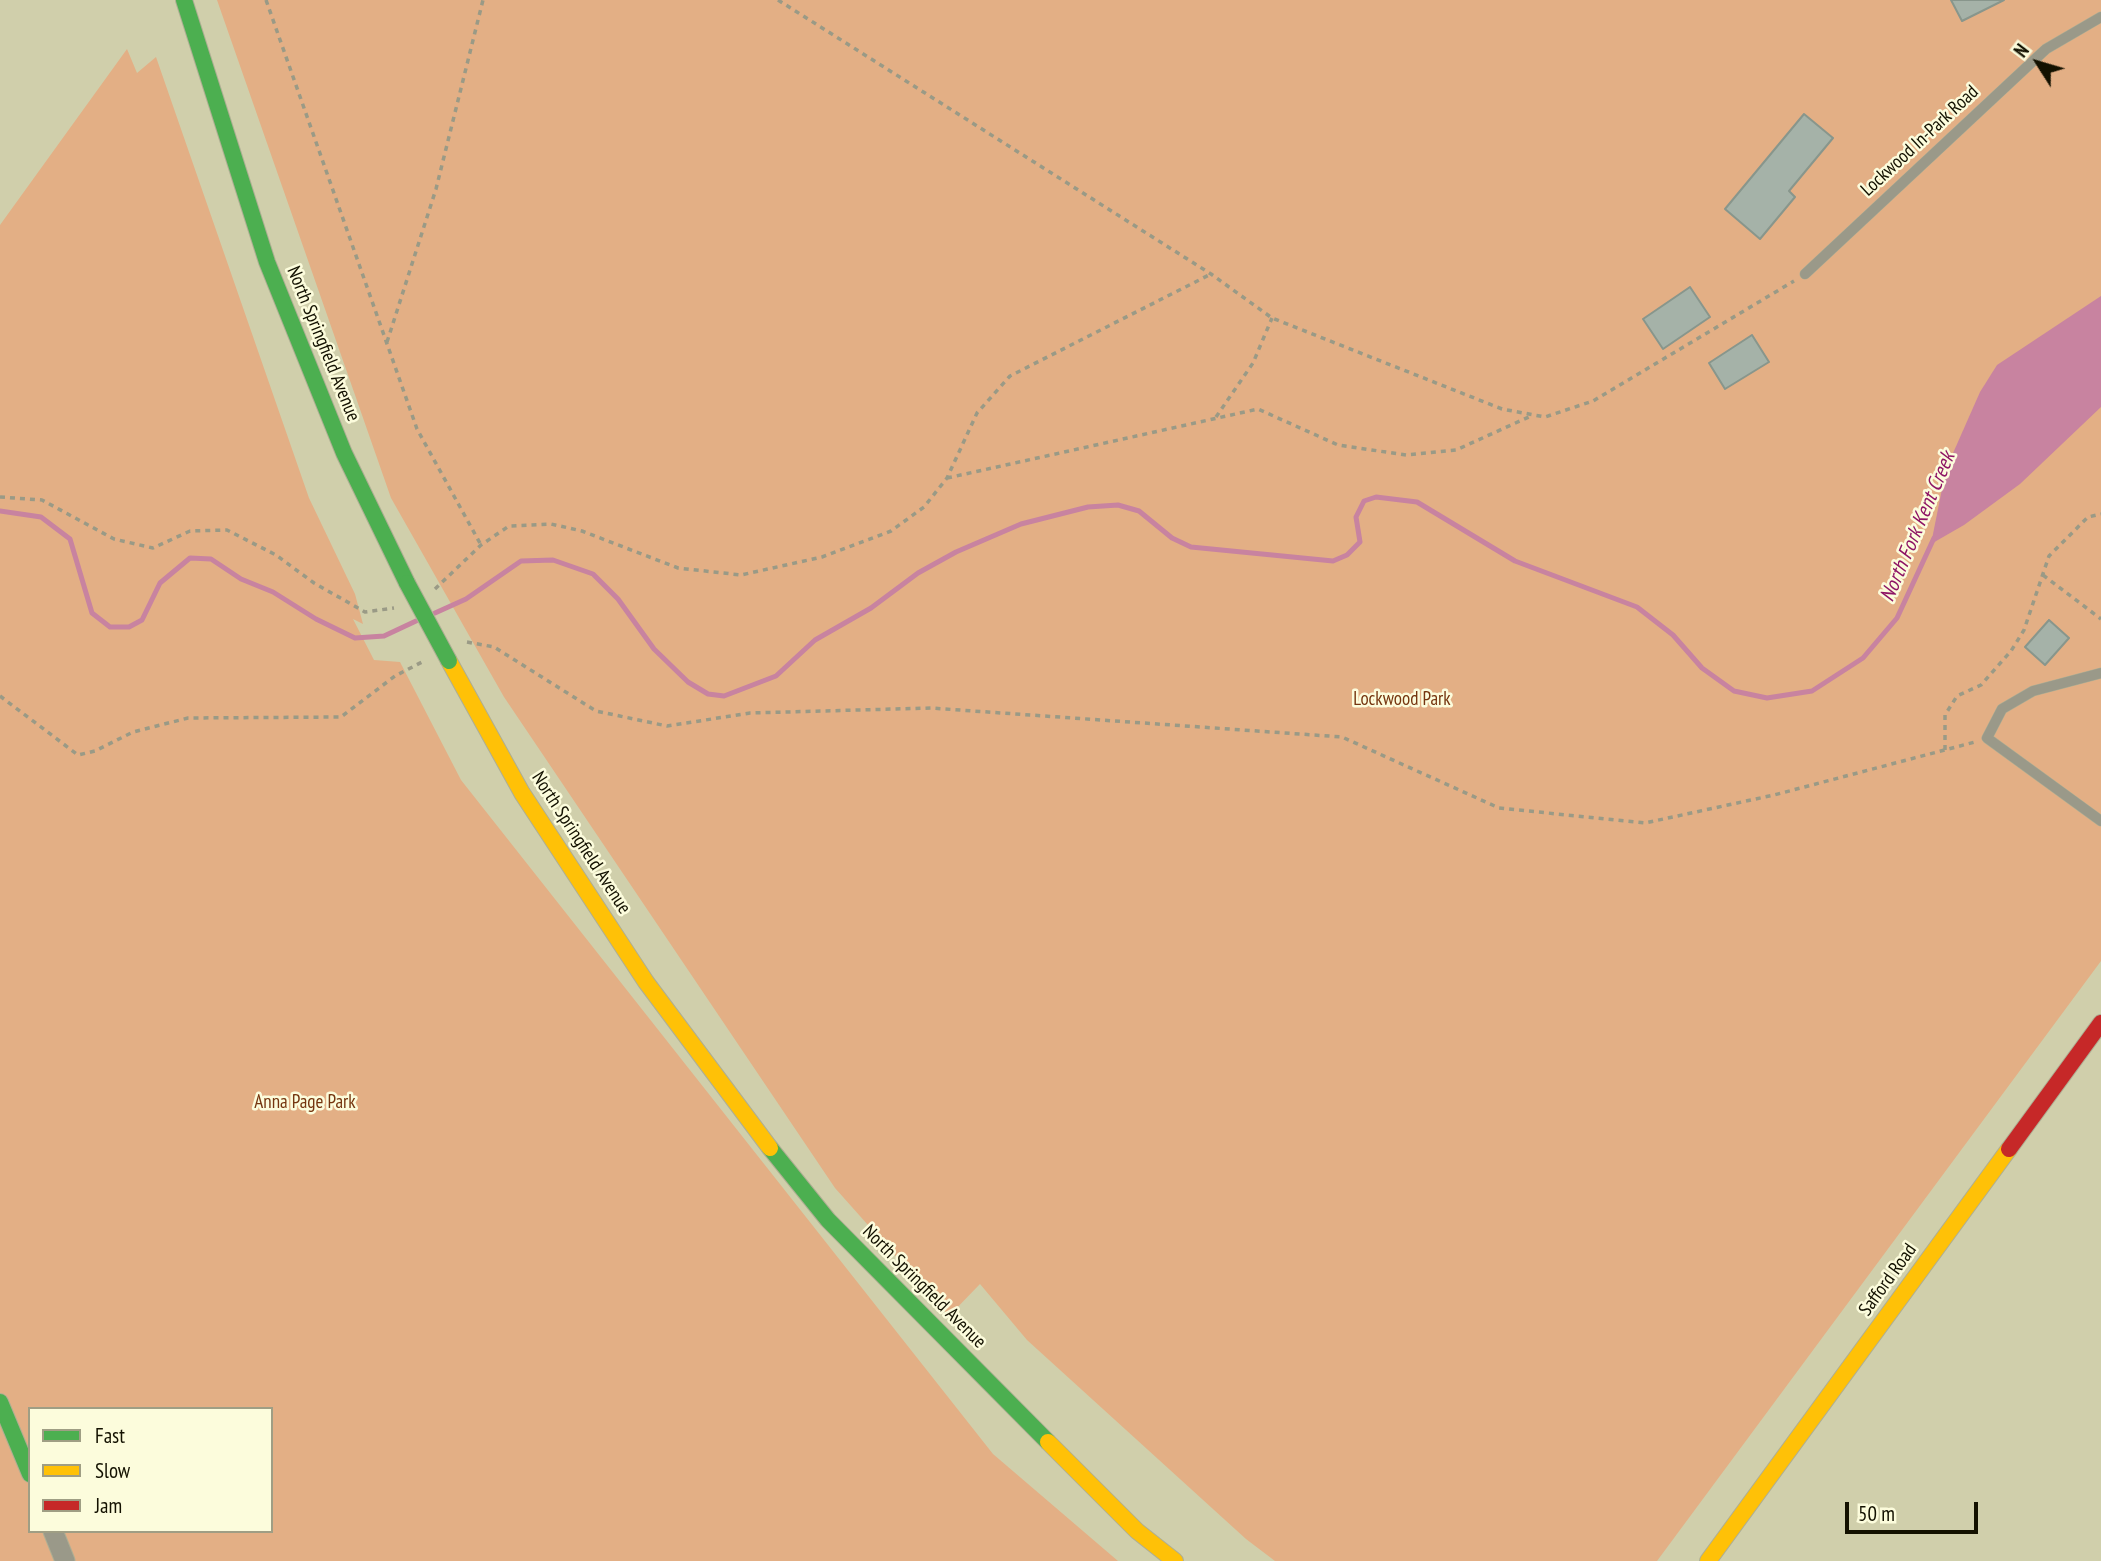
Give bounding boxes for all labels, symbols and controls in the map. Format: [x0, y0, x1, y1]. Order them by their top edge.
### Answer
north arrow [2003, 28, 2073, 98]
text: N [2009, 39, 2034, 62]
street label: Lockwood In-Park Road [1857, 81, 1983, 201]
street label: North Springfield Avenue [282, 263, 364, 425]
water label: North Fork Kent Creek [1875, 448, 1961, 606]
park label: Lockwood Park [1353, 689, 1451, 711]
street label: North Springfield Avenue [527, 768, 635, 918]
park label: Anna Page Park [254, 1092, 356, 1114]
street label: North Springfield Avenue [858, 1221, 990, 1353]
street label: Safford Road [1854, 1240, 1922, 1320]
legend [28, 1407, 273, 1533]
text: Fast [95, 1422, 125, 1449]
text: Slow [95, 1457, 130, 1484]
scale bar [1849, 1488, 1982, 1532]
text: Jam [95, 1492, 122, 1519]
text: 50 m [1858, 1500, 1895, 1527]

